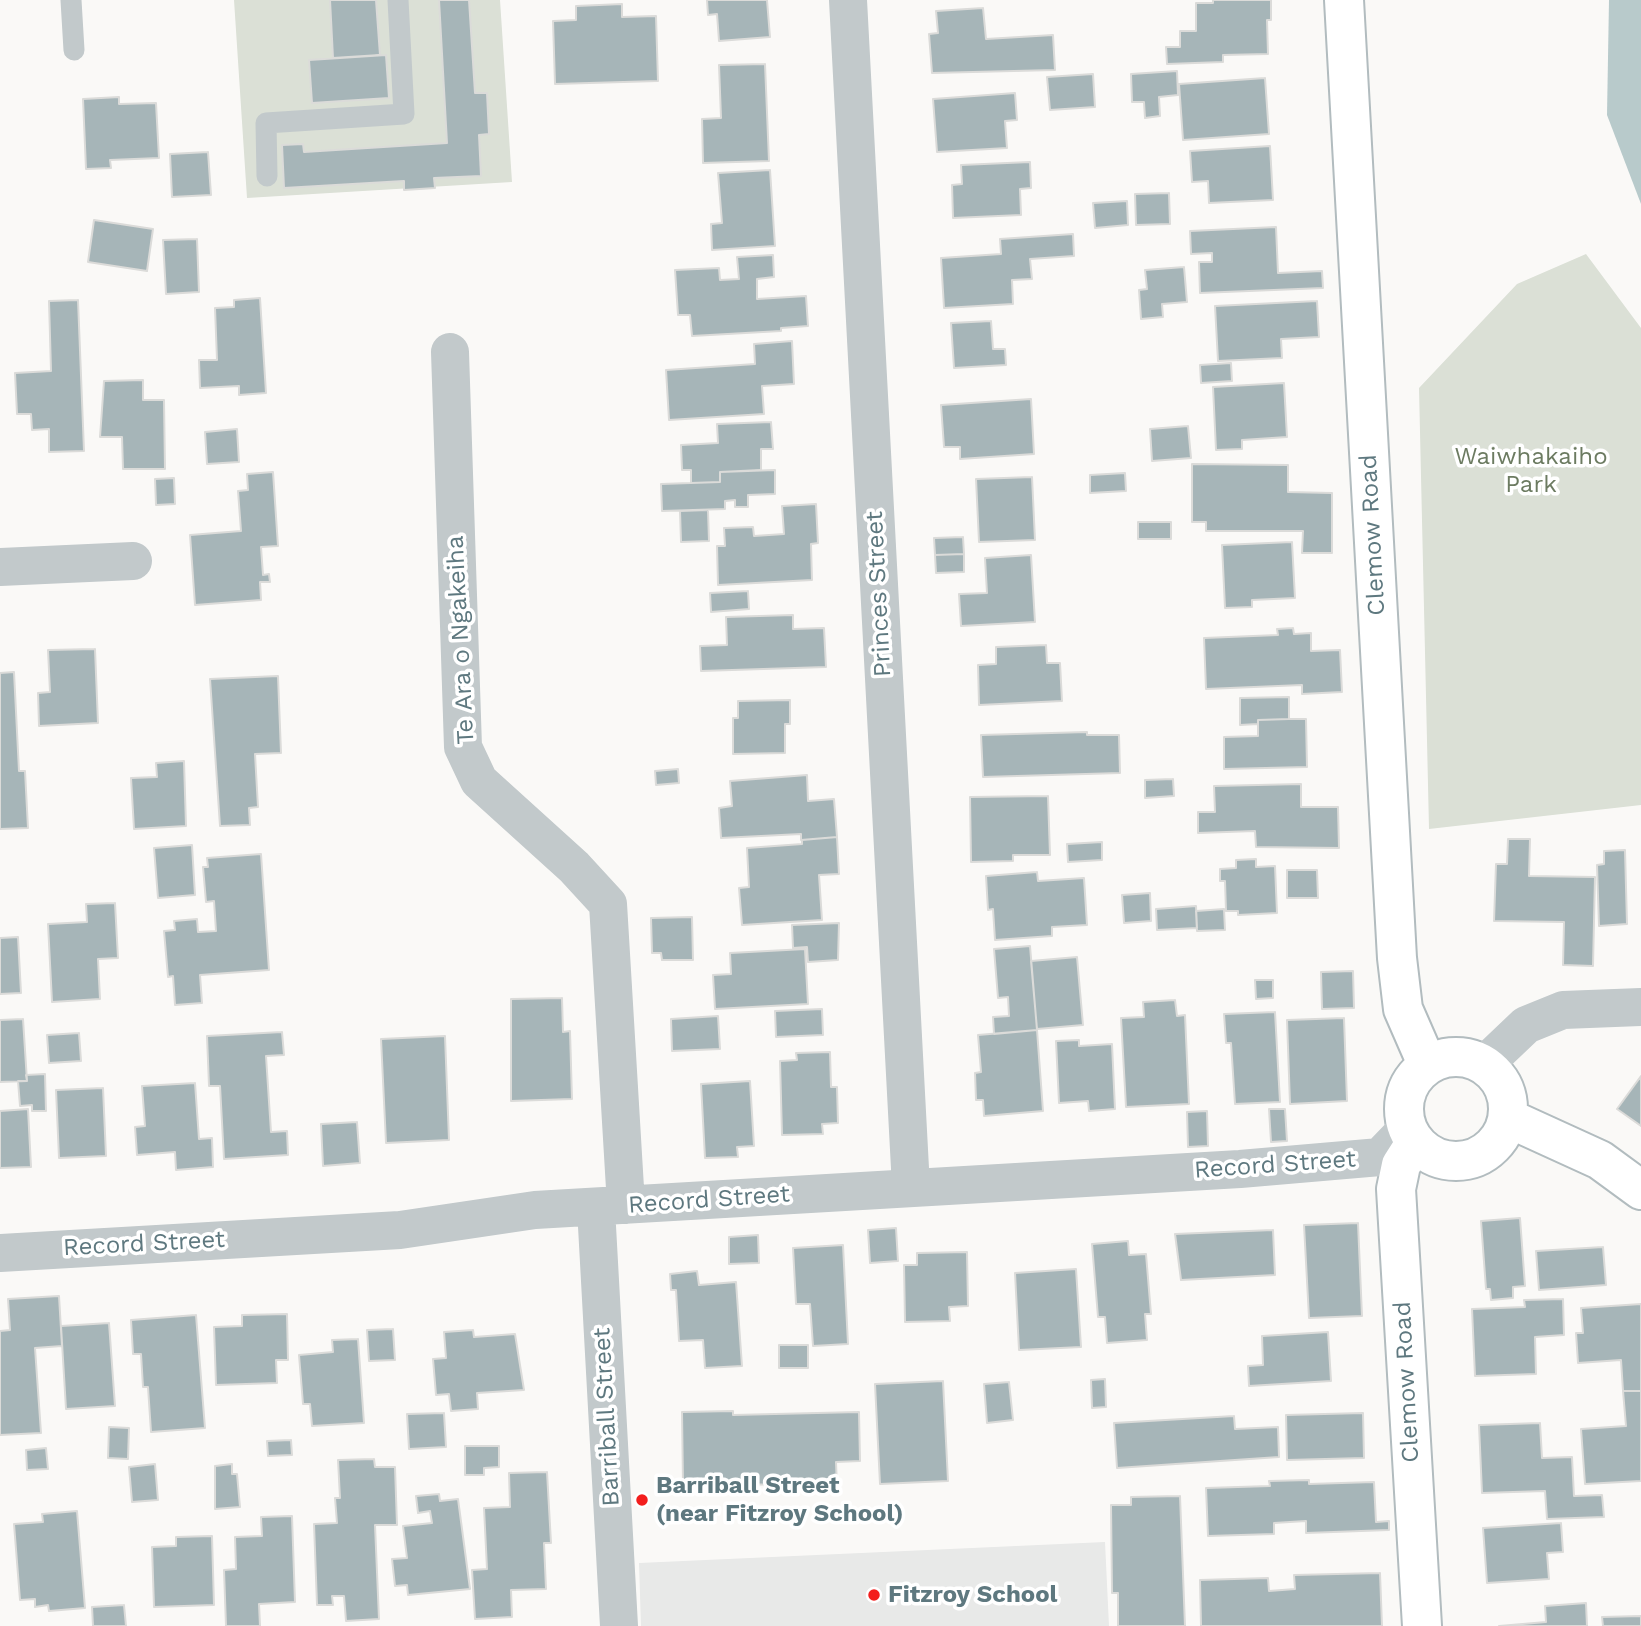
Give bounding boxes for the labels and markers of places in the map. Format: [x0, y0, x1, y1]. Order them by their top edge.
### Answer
place label: Barriball Street (near Fitzroy School) [656, 1472, 903, 1528]
marker: Barriball Street (near Fitzroy School) [634, 1492, 650, 1508]
place label: Fitzroy School [888, 1581, 1057, 1609]
marker: Fitzroy School [866, 1587, 882, 1603]

